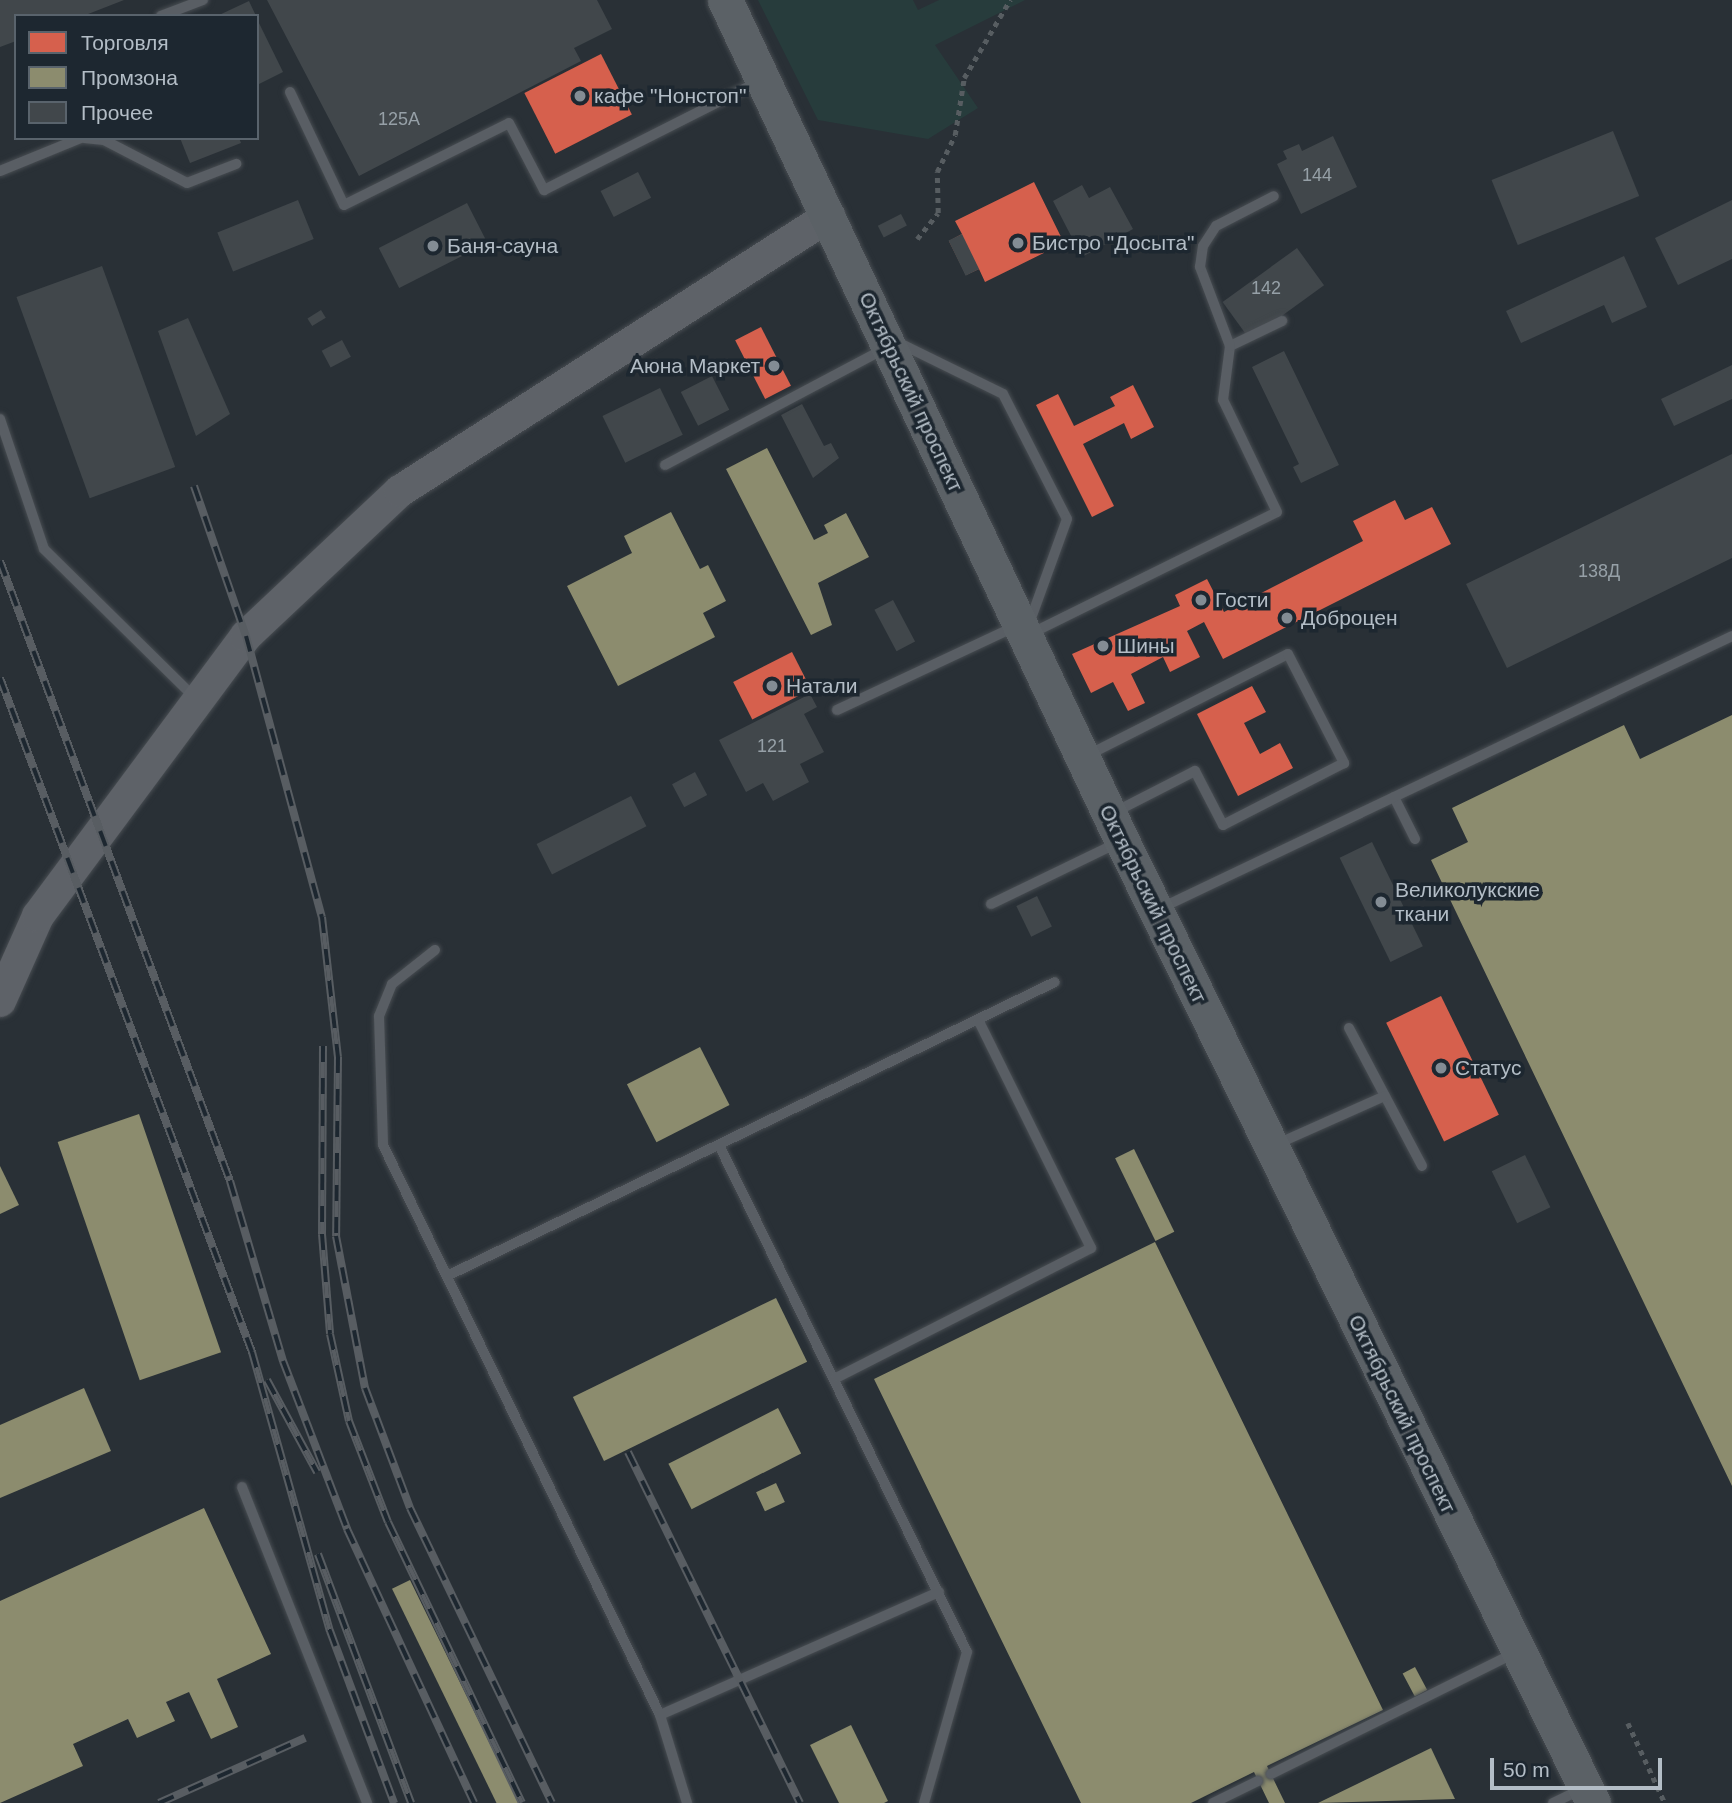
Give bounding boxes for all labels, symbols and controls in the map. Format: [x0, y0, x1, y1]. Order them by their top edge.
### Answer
legend [14, 14, 259, 140]
text: Торговля [81, 31, 169, 54]
text: Промзона [81, 66, 178, 89]
place label: кафе "Нонстоп" [594, 83, 746, 109]
marker: кафе "Нонстоп" [572, 88, 588, 104]
text: Прочее [81, 101, 153, 124]
house number: 125А [378, 108, 420, 130]
house number: 144 [1302, 164, 1332, 186]
place label: Бистро "Досыта" [1032, 230, 1195, 256]
place label: Баня-сауна [447, 233, 558, 259]
marker: Бистро "Досыта" [1010, 235, 1026, 251]
marker: Баня-сауна [425, 238, 441, 254]
house number: 142 [1251, 277, 1281, 299]
street label: Октябрьский проспект [854, 288, 968, 496]
place label: Аюна Маркет [630, 353, 760, 379]
marker: Аюна Маркет [766, 358, 782, 374]
house number: 138Д [1578, 560, 1620, 582]
place label: Гости [1215, 587, 1268, 613]
marker: Гости [1193, 592, 1209, 608]
place label: Доброцен [1301, 605, 1398, 631]
marker: Доброцен [1279, 610, 1295, 626]
place label: Шины [1117, 633, 1175, 659]
marker: Шины [1095, 638, 1111, 654]
place label: Натали [786, 673, 857, 699]
marker: Натали [764, 678, 780, 694]
house number: 121 [757, 735, 787, 757]
street label: Октябрьский проспект [1094, 801, 1212, 1007]
place label: Великолукские ткани [1395, 877, 1540, 927]
marker: Великолукские ткани [1373, 894, 1389, 910]
place label: Статус [1455, 1055, 1521, 1081]
marker: Статус [1433, 1060, 1449, 1076]
street label: Октябрьский проспект [1343, 1311, 1461, 1517]
scale bar [1494, 1744, 1666, 1788]
text: 50 m [1503, 1758, 1550, 1781]

